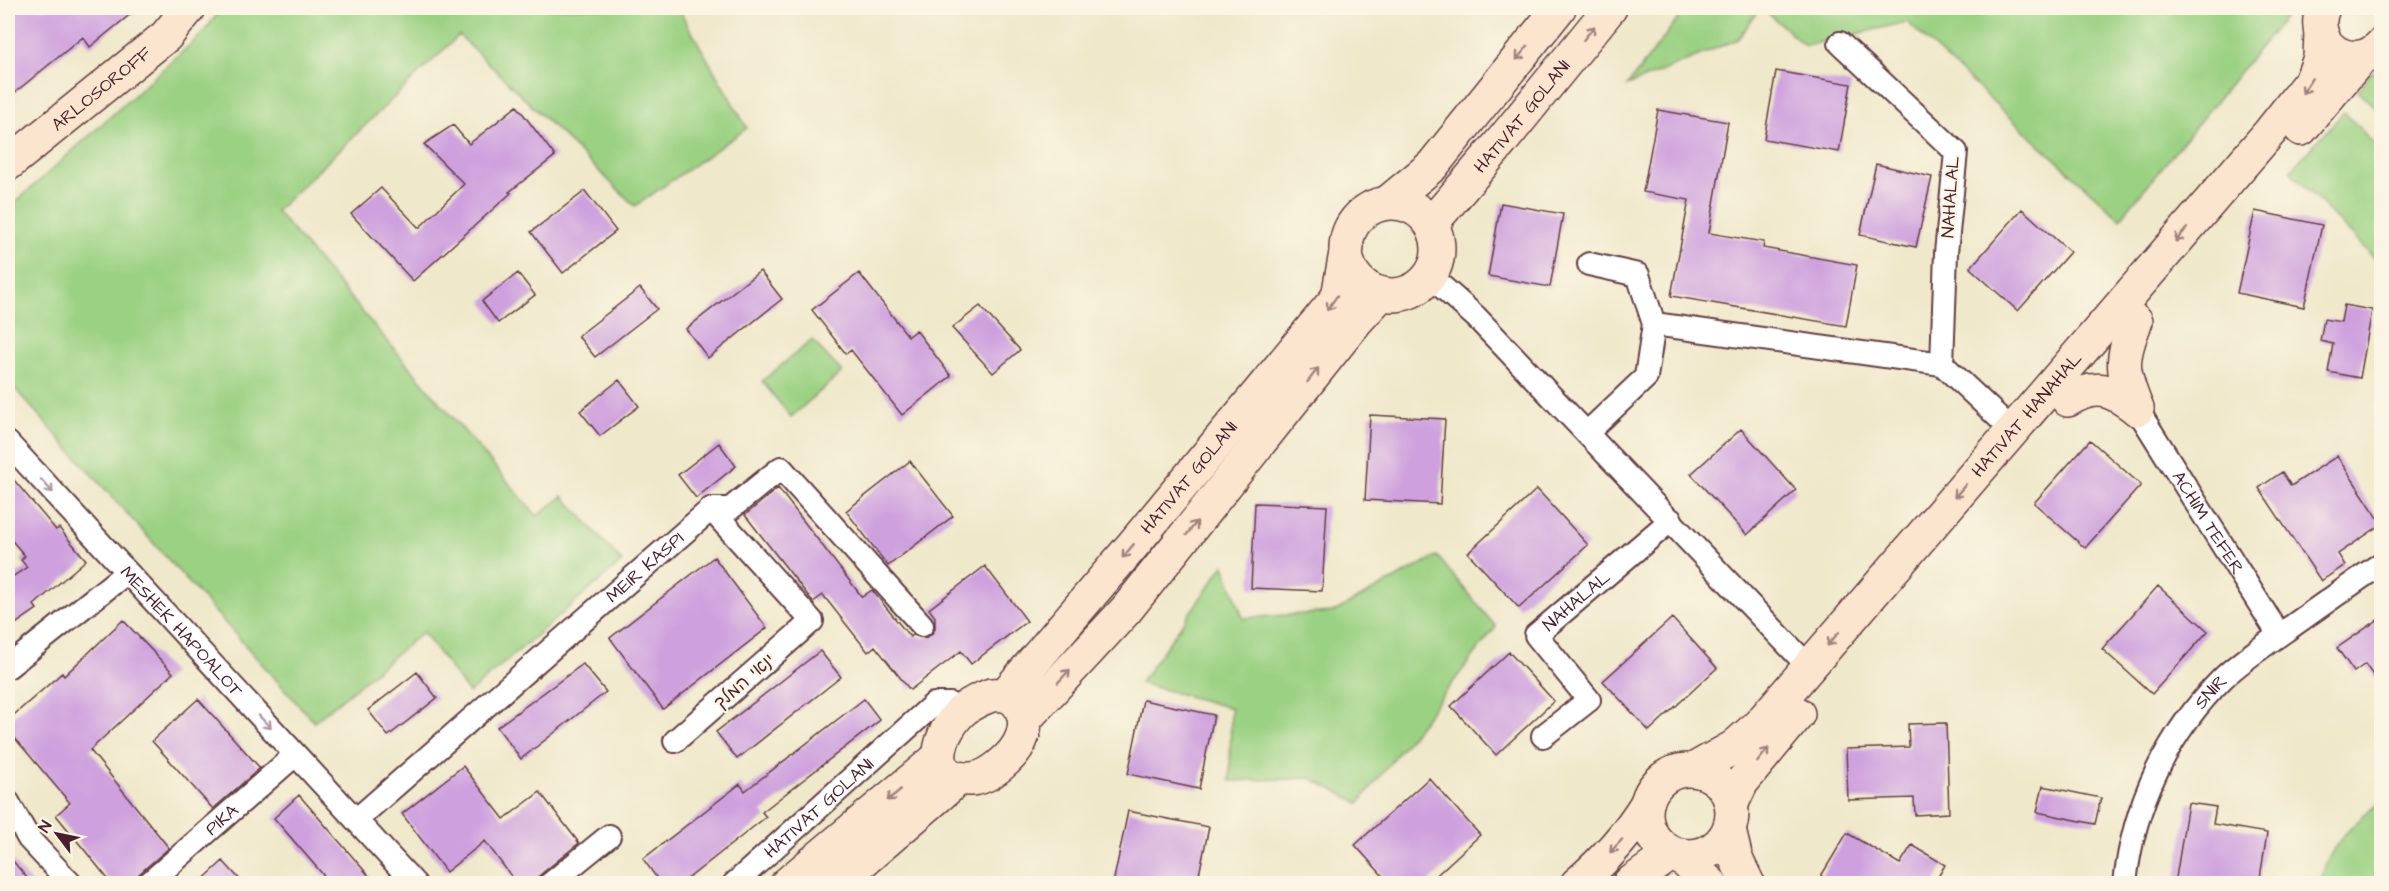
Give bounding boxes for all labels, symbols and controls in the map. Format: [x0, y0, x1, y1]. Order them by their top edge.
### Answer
one-way arrow [1582, 26, 1596, 41]
street label: ARLOSOROFF [46, 40, 157, 137]
one-way arrow [1516, 45, 1529, 61]
street label: HATIVAT GOLANI [1468, 54, 1576, 179]
one-way arrow [2300, 78, 2313, 95]
street label: NAHALAL [1935, 155, 1966, 239]
one-way arrow [2174, 227, 2188, 242]
one-way arrow [1326, 294, 1338, 310]
street label: HATIVAT HANAHAL [1966, 347, 2088, 483]
one-way arrow [1306, 368, 1319, 384]
street label: HATIVAT GOLANI [1135, 416, 1244, 540]
street label: ACHIM TEFER [2166, 466, 2250, 579]
one-way arrow [40, 479, 54, 494]
one-way arrow [1953, 483, 1967, 498]
one-way arrow [1185, 520, 1198, 536]
street label: MEIR KASPI [601, 526, 690, 609]
one-way arrow [1122, 543, 1135, 559]
street label: MESHEK HAPOALOT [114, 560, 249, 703]
street label: NAHALAL [1537, 565, 1616, 637]
one-way arrow [1826, 631, 1840, 646]
street label: ינאי המלך [708, 648, 780, 715]
one-way arrow [1057, 669, 1071, 684]
street label: SNIR [2188, 669, 2233, 714]
one-way arrow [257, 715, 272, 730]
one-way arrow [1757, 747, 1770, 763]
street label: HATIVAT GOLANI [759, 752, 880, 864]
one-way arrow [886, 788, 902, 801]
street label: PIKA [200, 798, 244, 841]
north arrow [27, 804, 87, 864]
text: N [33, 816, 57, 837]
one-way arrow [1609, 838, 1623, 853]

